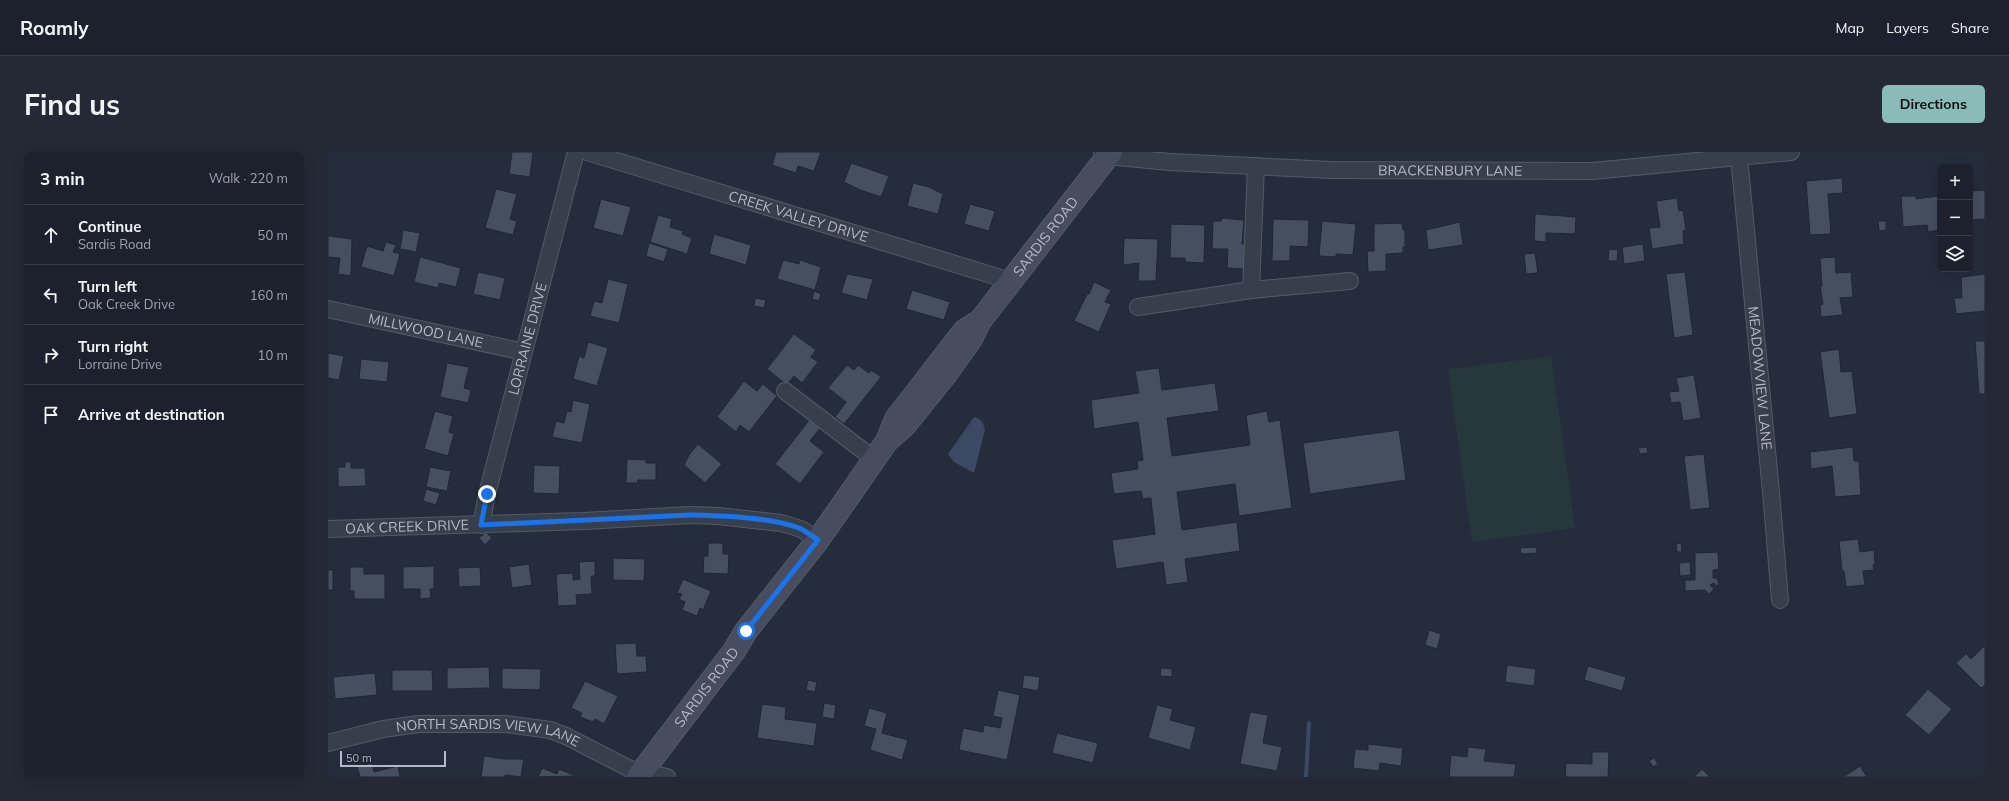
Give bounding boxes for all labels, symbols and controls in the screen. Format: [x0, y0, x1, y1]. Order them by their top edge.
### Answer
text: Roamly [20, 16, 88, 40]
text: Map [1835, 19, 1864, 37]
text: Layers [1886, 19, 1929, 37]
text: Share [1951, 19, 1989, 37]
button: Directions [1882, 85, 1985, 123]
text: Find us [24, 87, 120, 122]
street label: BRACKENBURY LANE [1378, 161, 1522, 180]
map controls [1937, 164, 1973, 272]
button: + [1937, 164, 1973, 200]
text: 3 min [40, 168, 85, 189]
text: Walk · 220 m [209, 170, 288, 186]
street label: CREEK VALLEY DRIVE [726, 187, 870, 246]
street label: SARDIS ROAD [1009, 193, 1082, 280]
button: − [1937, 200, 1973, 236]
text: Continue [78, 217, 141, 236]
icon: ahead [40, 224, 62, 246]
text: 50 m [258, 227, 288, 243]
text: Sardis Road [78, 236, 151, 252]
button: layers [1937, 236, 1973, 272]
text: Turn left [78, 277, 137, 296]
street label: LORRAINE DRIVE [504, 281, 551, 397]
icon: left [40, 284, 62, 306]
text: 160 m [250, 287, 288, 303]
text: Oak Creek Drive [78, 296, 175, 312]
street label: MEADOWVIEW LANE [1744, 305, 1776, 451]
street label: MILLWOOD LANE [367, 309, 485, 352]
text: Turn right [78, 337, 148, 356]
icon: right [40, 344, 62, 366]
text: 10 m [258, 347, 288, 363]
text: Lorraine Drive [78, 356, 162, 372]
icon: arrive [40, 404, 62, 426]
text: Arrive at destination [78, 405, 225, 424]
route end [478, 485, 496, 503]
street label: OAK CREEK DRIVE [345, 516, 469, 537]
route start [737, 622, 755, 640]
street label: SARDIS ROAD [670, 643, 743, 731]
street label: NORTH SARDIS VIEW LANE [395, 715, 583, 751]
scale bar [340, 749, 446, 768]
text: 50 m [346, 751, 372, 765]

